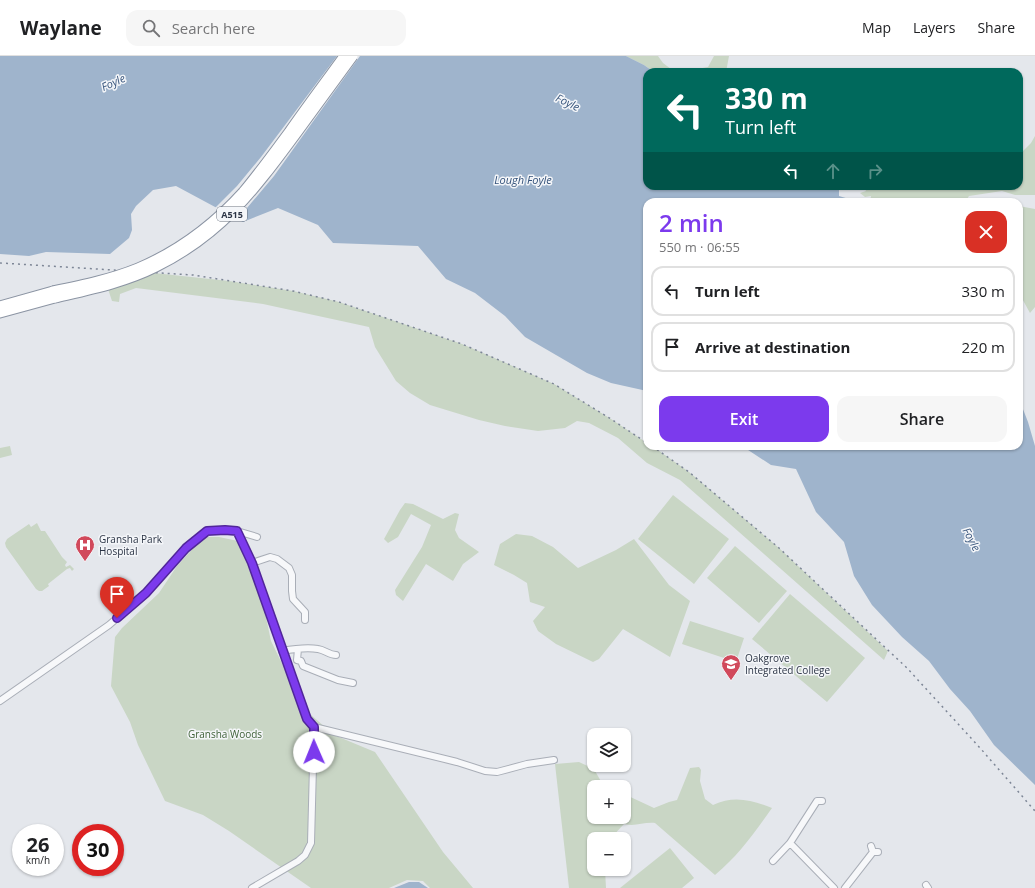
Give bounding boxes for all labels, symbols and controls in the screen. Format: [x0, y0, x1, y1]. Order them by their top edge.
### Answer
search box [126, 10, 406, 46]
text: Waylane [20, 15, 102, 41]
icon: search [140, 17, 162, 39]
text: Search here [172, 18, 255, 38]
text: Map [862, 18, 891, 37]
text: Layers [913, 18, 955, 37]
text: Share [977, 18, 1015, 37]
water label: Foyle [99, 70, 128, 94]
text: 330 m [725, 79, 808, 117]
icon: left [659, 84, 711, 136]
water label: Foyle [554, 90, 583, 114]
text: Turn left [725, 115, 796, 139]
icon: left [780, 160, 802, 182]
icon: ahead [822, 160, 844, 182]
icon: right [864, 160, 886, 182]
water label: Lough Foyle [494, 172, 552, 187]
text: 2 min [659, 206, 724, 239]
road number: A515 [217, 207, 247, 221]
button: close [965, 211, 1007, 253]
text: 550 m · 06:55 [659, 238, 740, 256]
icon: left [661, 280, 683, 302]
text: Turn left [695, 281, 760, 301]
text: 330 m [961, 281, 1005, 301]
icon: arrive [661, 336, 683, 358]
text: Arrive at destination [695, 337, 850, 357]
text: 220 m [961, 337, 1005, 357]
button: Exit [659, 396, 829, 442]
button: Share [837, 396, 1007, 442]
water label: Foyle [960, 525, 985, 554]
place label: Gransha Park Hospital [99, 532, 163, 558]
hospital icon: Gransha Park Hospital [74, 534, 96, 562]
pin [100, 577, 134, 618]
icon: arrive [106, 583, 128, 605]
place label: Oakgrove Integrated College [745, 651, 830, 677]
school or university icon: Oakgrove Integrated College [720, 653, 742, 681]
park label: Gransha Woods [188, 727, 262, 741]
map controls [587, 728, 631, 876]
button: layers [587, 728, 631, 772]
position arrow [293, 731, 335, 773]
button: + [587, 780, 631, 824]
speed limit sign: 30 [72, 824, 124, 876]
text: 26 [27, 831, 49, 858]
button: − [587, 832, 631, 876]
text: km/h [26, 853, 50, 867]

